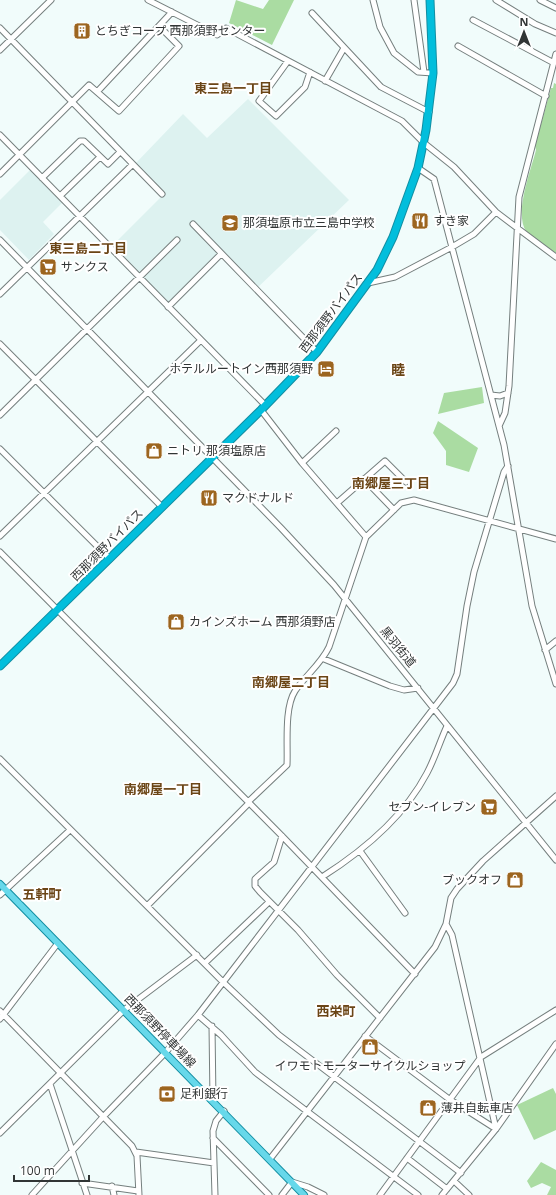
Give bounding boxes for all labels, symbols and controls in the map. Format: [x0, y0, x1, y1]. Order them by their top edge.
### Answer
north arrow [504, 12, 544, 52]
text: N [520, 14, 528, 29]
building icon: とちぎコープ 西那須野センター [72, 21, 92, 41]
place label: とちぎコープ 西那須野センター [95, 22, 265, 39]
district label: 東三島一丁目 [194, 79, 272, 97]
restaurant icon: すき家 [410, 211, 430, 231]
place label: すき家 [433, 212, 469, 229]
school or university icon: 那須塩原市立三島中学校 [220, 213, 240, 233]
place label: 那須塩原市立三島中学校 [243, 214, 375, 231]
district label: 東三島二丁目 [49, 239, 127, 257]
supermarket icon: サンクス [38, 257, 58, 277]
place label: サンクス [61, 258, 109, 275]
street label: 西那須野バイパス [295, 269, 366, 356]
hotel icon: ホテルルートイン西那須野 [316, 359, 336, 379]
place label: ホテルルートイン西那須野 [169, 360, 313, 377]
district label: 睦 [391, 360, 405, 379]
shop icon: ニトリ 那須塩原店 [144, 441, 164, 461]
place label: ニトリ 那須塩原店 [167, 442, 266, 459]
district label: 南郷屋三丁目 [352, 474, 430, 492]
restaurant icon: マクドナルド [199, 488, 219, 508]
place label: マクドナルド [222, 489, 294, 506]
street label: 西那須野バイパス [67, 505, 147, 585]
shop icon: カインズホーム 西那須野店 [166, 612, 186, 632]
place label: カインズホーム 西那須野店 [189, 613, 336, 630]
street label: 黒羽街道 [377, 623, 420, 671]
district label: 南郷屋二丁目 [252, 673, 330, 691]
district label: 南郷屋一丁目 [124, 780, 202, 798]
supermarket icon: セブン-イレブン [479, 797, 499, 817]
place label: セブン-イレブン [388, 798, 476, 815]
shop icon: ブックオフ [505, 870, 525, 890]
place label: ブックオフ [442, 871, 502, 888]
district label: 五軒町 [22, 885, 62, 903]
street label: 西那須野停車場線 [121, 990, 200, 1071]
district label: 西栄町 [316, 1002, 356, 1020]
shop icon: イワモトモーターサイクルショップ [360, 1037, 380, 1057]
place label: イワモトモーターサイクルショップ [274, 1057, 466, 1074]
bank icon: 足利銀行 [157, 1084, 177, 1104]
place label: 足利銀行 [180, 1085, 228, 1102]
shop icon: 薄井自転車店 [418, 1098, 438, 1118]
place label: 薄井自転車店 [441, 1099, 513, 1116]
scale bar [14, 1157, 89, 1183]
text: 100 m [20, 1162, 55, 1179]

